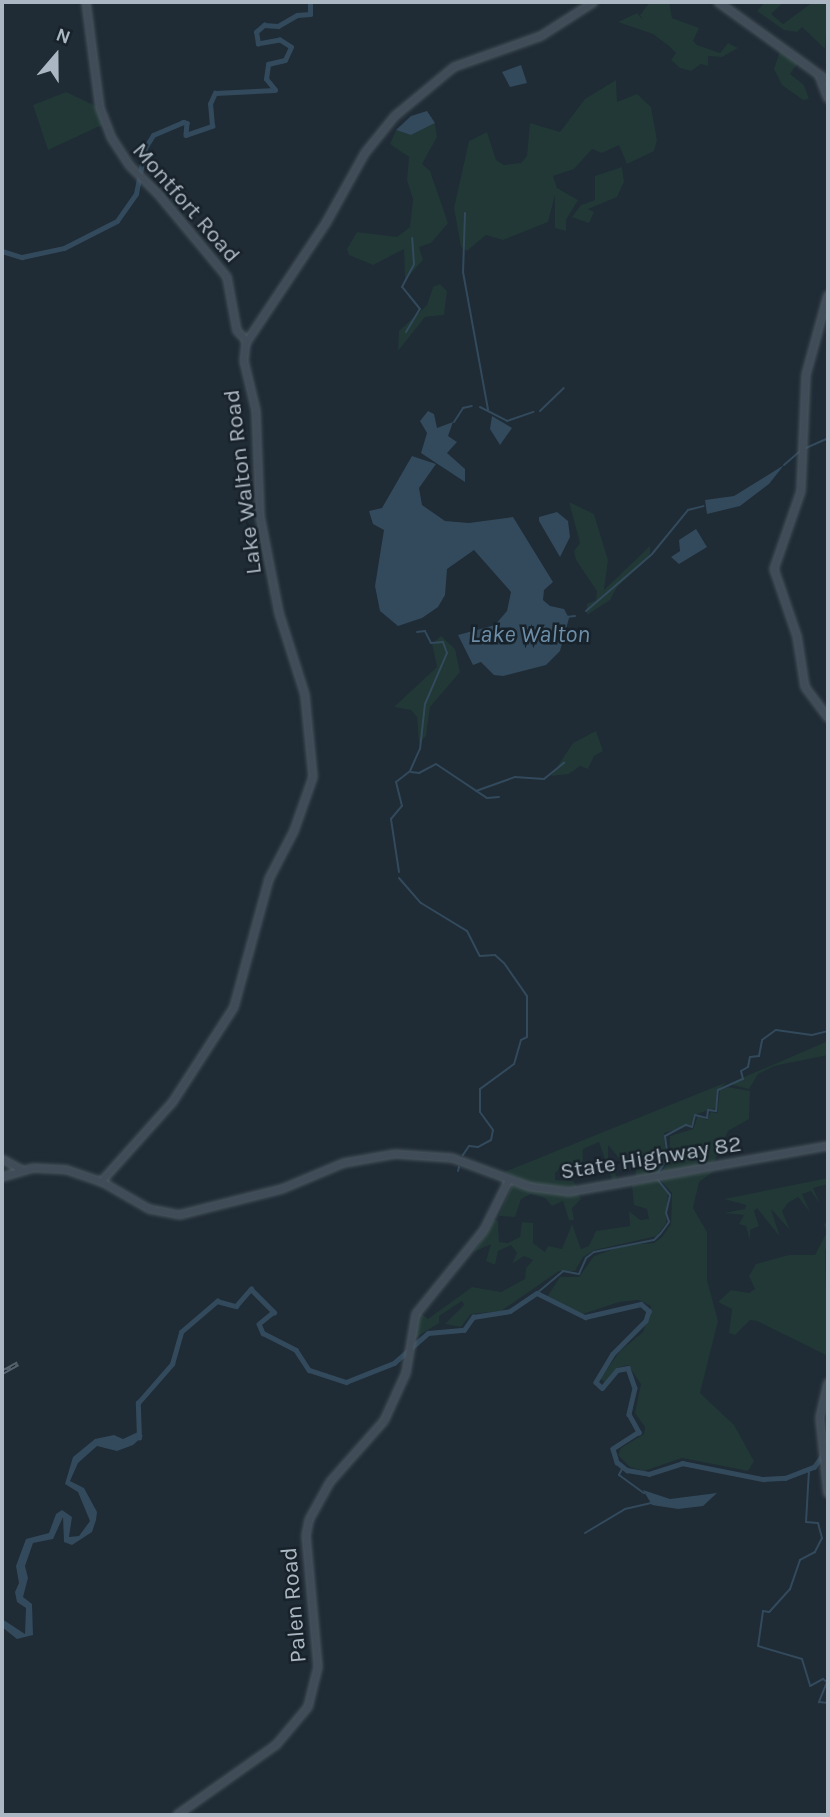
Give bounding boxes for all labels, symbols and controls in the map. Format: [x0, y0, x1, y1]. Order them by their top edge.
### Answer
north arrow [21, 21, 91, 91]
text: N [53, 24, 73, 49]
street label: Montfort Road [126, 137, 246, 269]
street label: Lake Walton Road [218, 388, 268, 576]
water label: Lake Walton [470, 621, 590, 649]
street label: State Highway 82 [558, 1130, 744, 1186]
street label: Palen Road [275, 1546, 313, 1664]

